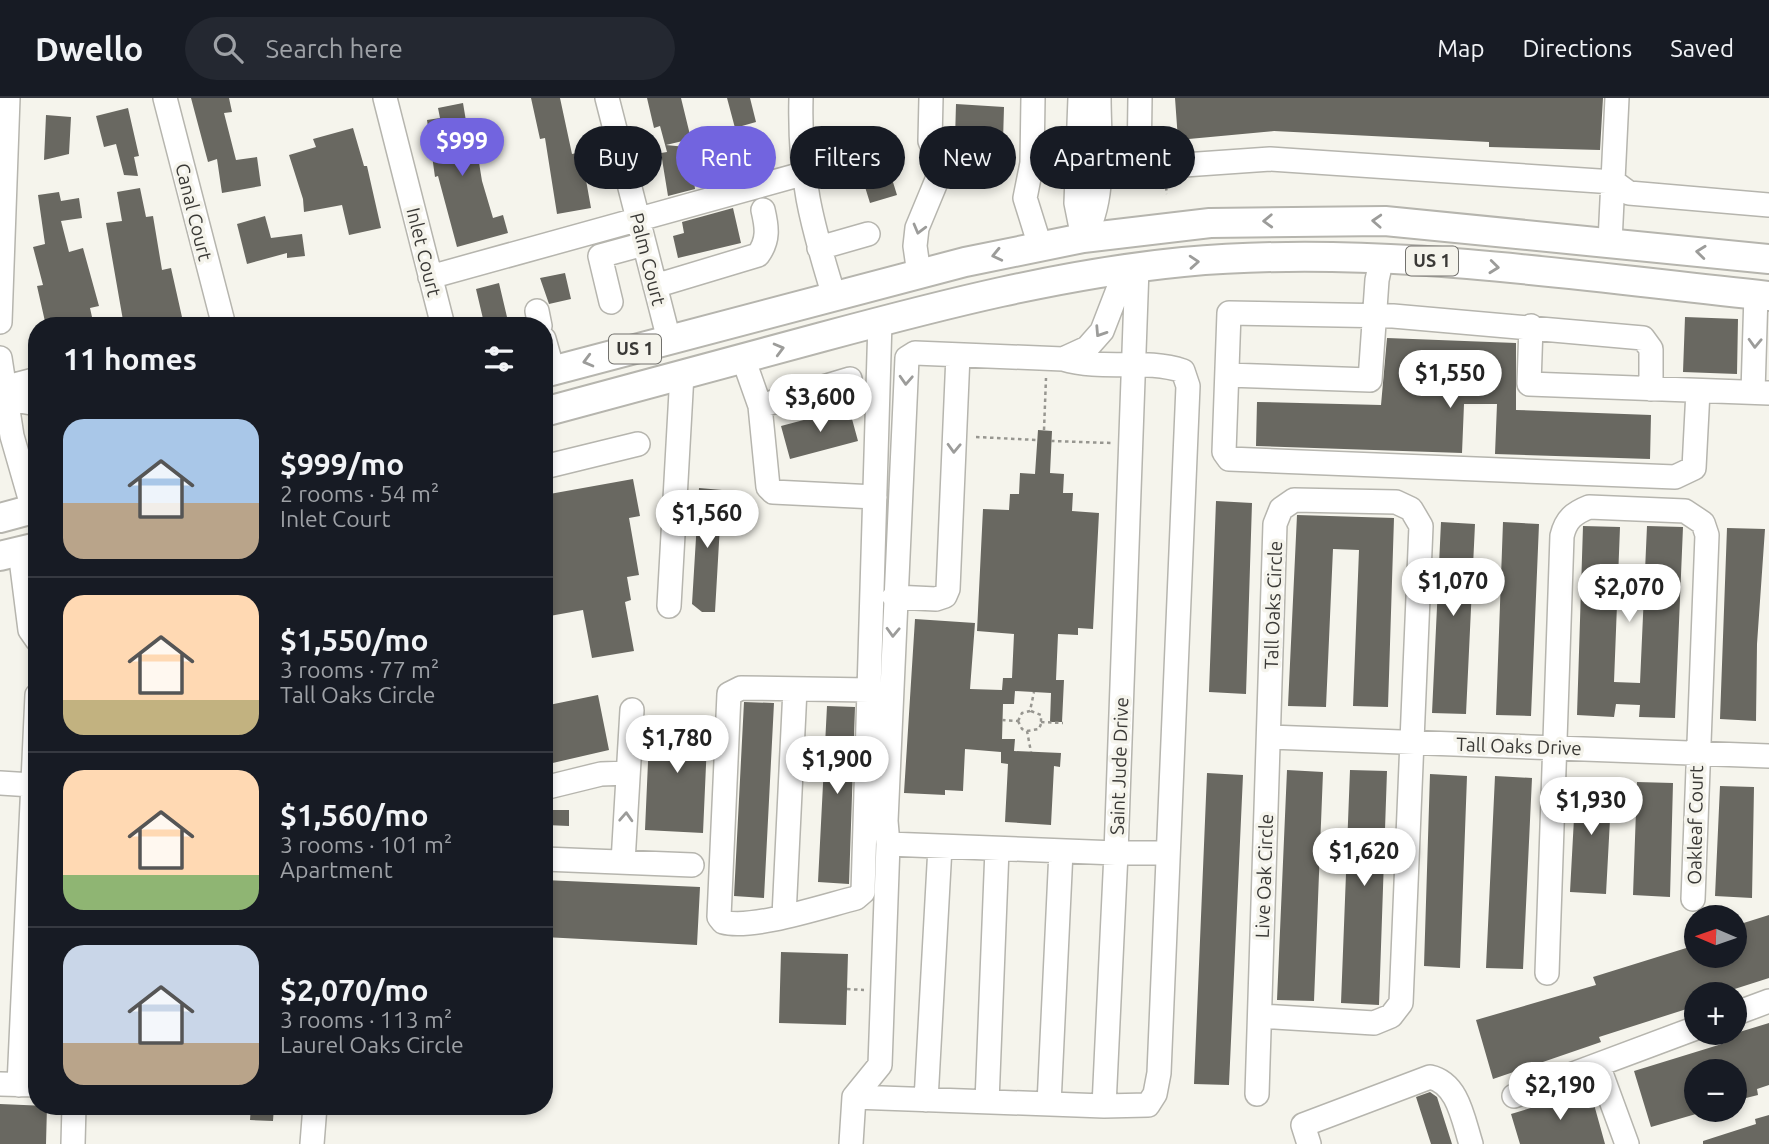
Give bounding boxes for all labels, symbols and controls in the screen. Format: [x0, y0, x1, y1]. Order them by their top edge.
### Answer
search box [185, 17, 675, 80]
icon: search [209, 29, 247, 67]
text: Dwello [35, 30, 143, 67]
text: Search here [265, 34, 403, 63]
text: Map [1437, 35, 1484, 62]
text: Directions [1522, 35, 1632, 62]
text: Saved [1670, 35, 1734, 62]
pin: $999 [421, 118, 503, 178]
chip: Buy [574, 126, 662, 189]
chip: Rent [676, 126, 776, 189]
chip: Filters [790, 126, 905, 189]
chip: New [919, 126, 1016, 189]
chip: Apartment [1030, 126, 1195, 189]
text: $999 [436, 128, 488, 153]
street label: Canal Court [171, 161, 217, 264]
street label: Inlet Court [402, 205, 446, 299]
street label: Palm Court [626, 210, 670, 308]
one-way arrow [1262, 213, 1273, 228]
one-way arrow [1371, 214, 1382, 229]
one-way arrow [913, 222, 927, 234]
one-way arrow [1695, 244, 1707, 259]
road number: US 1 [1406, 246, 1458, 276]
one-way arrow [991, 247, 1003, 261]
one-way arrow [1188, 254, 1199, 269]
one-way arrow [1489, 259, 1500, 274]
one-way arrow [1095, 324, 1108, 337]
road number: US 1 [609, 334, 661, 363]
one-way arrow [1747, 338, 1762, 349]
icon: filters [480, 340, 518, 378]
text: 11 homes [63, 342, 197, 376]
one-way arrow [773, 343, 785, 357]
pin: $1,550 [1393, 350, 1507, 410]
one-way arrow [583, 353, 595, 367]
text: $1,550 [1415, 360, 1485, 385]
pin: $3,600 [763, 374, 877, 434]
one-way arrow [898, 375, 913, 386]
text: $3,600 [785, 384, 855, 409]
one-way arrow [947, 443, 962, 454]
icon: home [119, 447, 203, 531]
text: $999/mo [280, 447, 404, 481]
text: 2 rooms · 54 m² [280, 481, 439, 506]
pin: $1,560 [650, 490, 764, 550]
text: $1,560 [672, 500, 742, 525]
text: Inlet Court [280, 506, 390, 531]
street label: Tall Oaks Circle [1260, 540, 1286, 670]
pin: $1,070 [1396, 559, 1510, 618]
pin: $2,070 [1572, 564, 1686, 624]
text: $1,070 [1418, 568, 1488, 593]
text: $2,070 [1594, 574, 1664, 599]
icon: home [119, 623, 203, 707]
text: $1,550/mo [280, 623, 429, 657]
one-way arrow [885, 627, 900, 638]
text: 3 rooms · 77 m² [280, 657, 439, 682]
text: Tall Oaks Circle [280, 682, 435, 707]
street label: Saint Jude Drive [1106, 697, 1132, 835]
pin: $1,780 [620, 716, 734, 775]
text: $1,780 [642, 725, 712, 750]
street label: Tall Oaks Drive [1456, 733, 1582, 759]
pin: $1,900 [780, 736, 894, 796]
text: $1,900 [802, 746, 872, 771]
street label: Oakleaf Court [1683, 765, 1707, 885]
pin: $1,930 [1534, 778, 1648, 837]
text: $1,930 [1556, 787, 1626, 812]
icon: home [119, 798, 203, 882]
text: $1,560/mo [280, 798, 429, 832]
one-way arrow [618, 812, 633, 823]
street label: Live Oak Circle [1251, 813, 1277, 939]
pin: $1,620 [1307, 828, 1421, 888]
text: 3 rooms · 101 m² [280, 832, 452, 857]
text: $1,620 [1329, 838, 1399, 863]
text: Apartment [280, 857, 393, 882]
north arrow [1684, 905, 1746, 968]
map controls [1684, 905, 1747, 1122]
icon: home [119, 973, 203, 1057]
text: $2,070/mo [280, 973, 429, 1007]
button: + [1684, 982, 1747, 1045]
text: 3 rooms · 113 m² [280, 1007, 452, 1032]
text: Laurel Oaks Circle [280, 1032, 464, 1057]
button: − [1684, 1059, 1747, 1122]
pin: $2,190 [1503, 1062, 1617, 1122]
text: $2,190 [1525, 1072, 1595, 1097]

